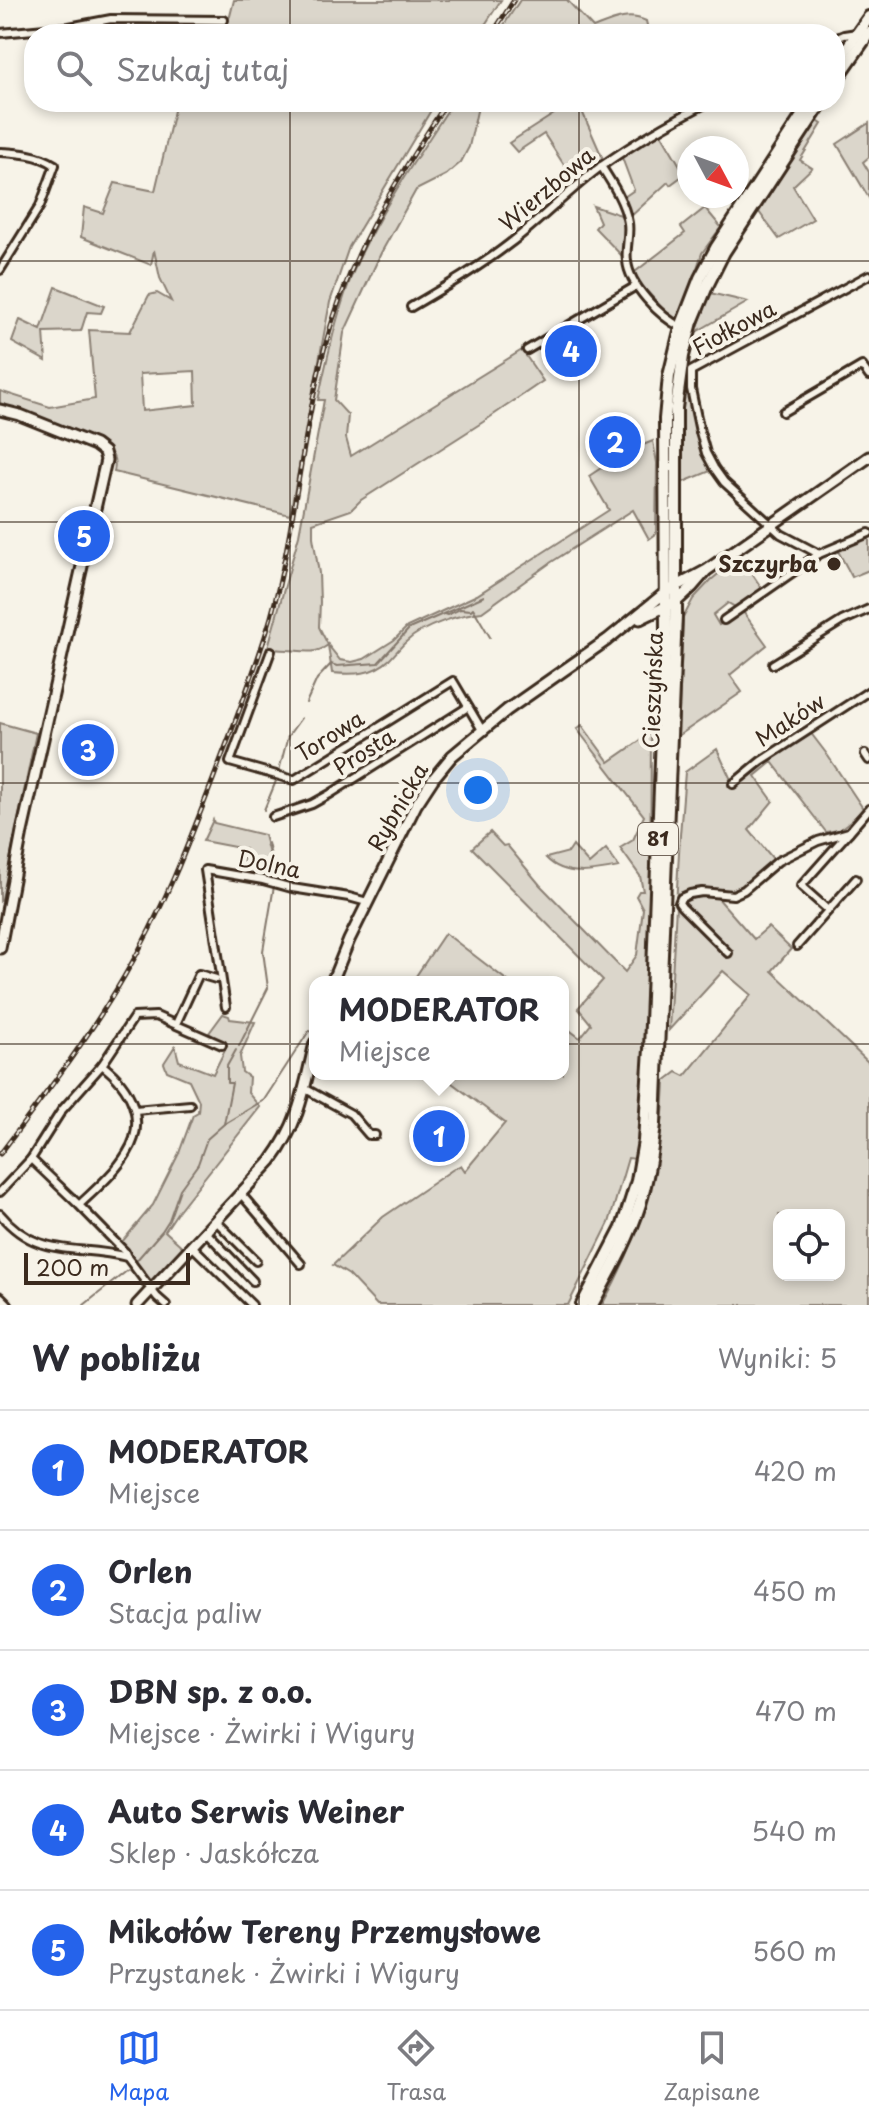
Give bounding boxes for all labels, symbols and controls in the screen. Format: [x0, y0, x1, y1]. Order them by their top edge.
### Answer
search box [24, 24, 845, 112]
icon: search [52, 46, 96, 90]
text: Szukaj tutaj [116, 46, 289, 91]
north arrow [677, 136, 749, 208]
street label: Wierzbowa [491, 138, 601, 238]
street label: Fiołkowa [686, 291, 781, 363]
pin: 4 [545, 321, 597, 381]
pin: 2 [589, 412, 641, 472]
pin: 5 [58, 506, 110, 566]
place label: Szczyrba [718, 546, 819, 579]
marker: Szczyrba [825, 555, 843, 573]
street label: Cieszyńska [633, 630, 670, 749]
street label: Maków [748, 684, 831, 754]
street label: Torowa [288, 701, 370, 769]
street label: Prosta [326, 719, 401, 783]
pin: 3 [62, 720, 114, 780]
street label: Rybnicka [358, 756, 435, 857]
your location [458, 770, 498, 810]
road number: 81 [638, 823, 678, 855]
street label: Dolna [235, 840, 304, 885]
popup [309, 976, 569, 1080]
text: MODERATOR [339, 986, 539, 1031]
text: Miejsce [339, 1031, 431, 1070]
pin: 1 [413, 1106, 465, 1166]
map controls [773, 1209, 845, 1281]
button: locate [773, 1209, 845, 1281]
scale bar [24, 1249, 190, 1285]
text: 200 m [36, 1250, 109, 1283]
text: W pobliżu [32, 1331, 201, 1383]
text: Wyniki: 5 [718, 1338, 837, 1377]
text: MODERATOR [108, 1428, 309, 1473]
text: 1 [52, 1451, 64, 1490]
text: 420 m [754, 1451, 837, 1490]
text: Miejsce [108, 1473, 200, 1512]
text: Orlen [108, 1548, 192, 1593]
text: 2 [49, 1571, 67, 1610]
text: 450 m [753, 1571, 837, 1610]
text: Stacja paliw [108, 1593, 262, 1632]
text: DBN sp. z o.o. [108, 1668, 313, 1713]
text: 3 [49, 1691, 67, 1730]
text: 470 m [755, 1691, 837, 1730]
text: Miejsce · Żwirki i Wigury [108, 1713, 415, 1752]
text: Auto Serwis Weiner [108, 1788, 404, 1833]
text: 4 [49, 1811, 67, 1850]
text: 540 m [751, 1811, 837, 1850]
text: Sklep · Jaskółcza [108, 1833, 319, 1872]
text: Mikołów Tereny Przemysłowe [108, 1908, 541, 1953]
text: 5 [50, 1931, 66, 1970]
text: 560 m [752, 1931, 837, 1970]
text: Przystanek · Żwirki i Wigury [108, 1953, 460, 1992]
tab: Mapa [109, 2026, 169, 2107]
tab: Trasa [386, 2026, 446, 2107]
tab: Zapisane [663, 2026, 760, 2107]

